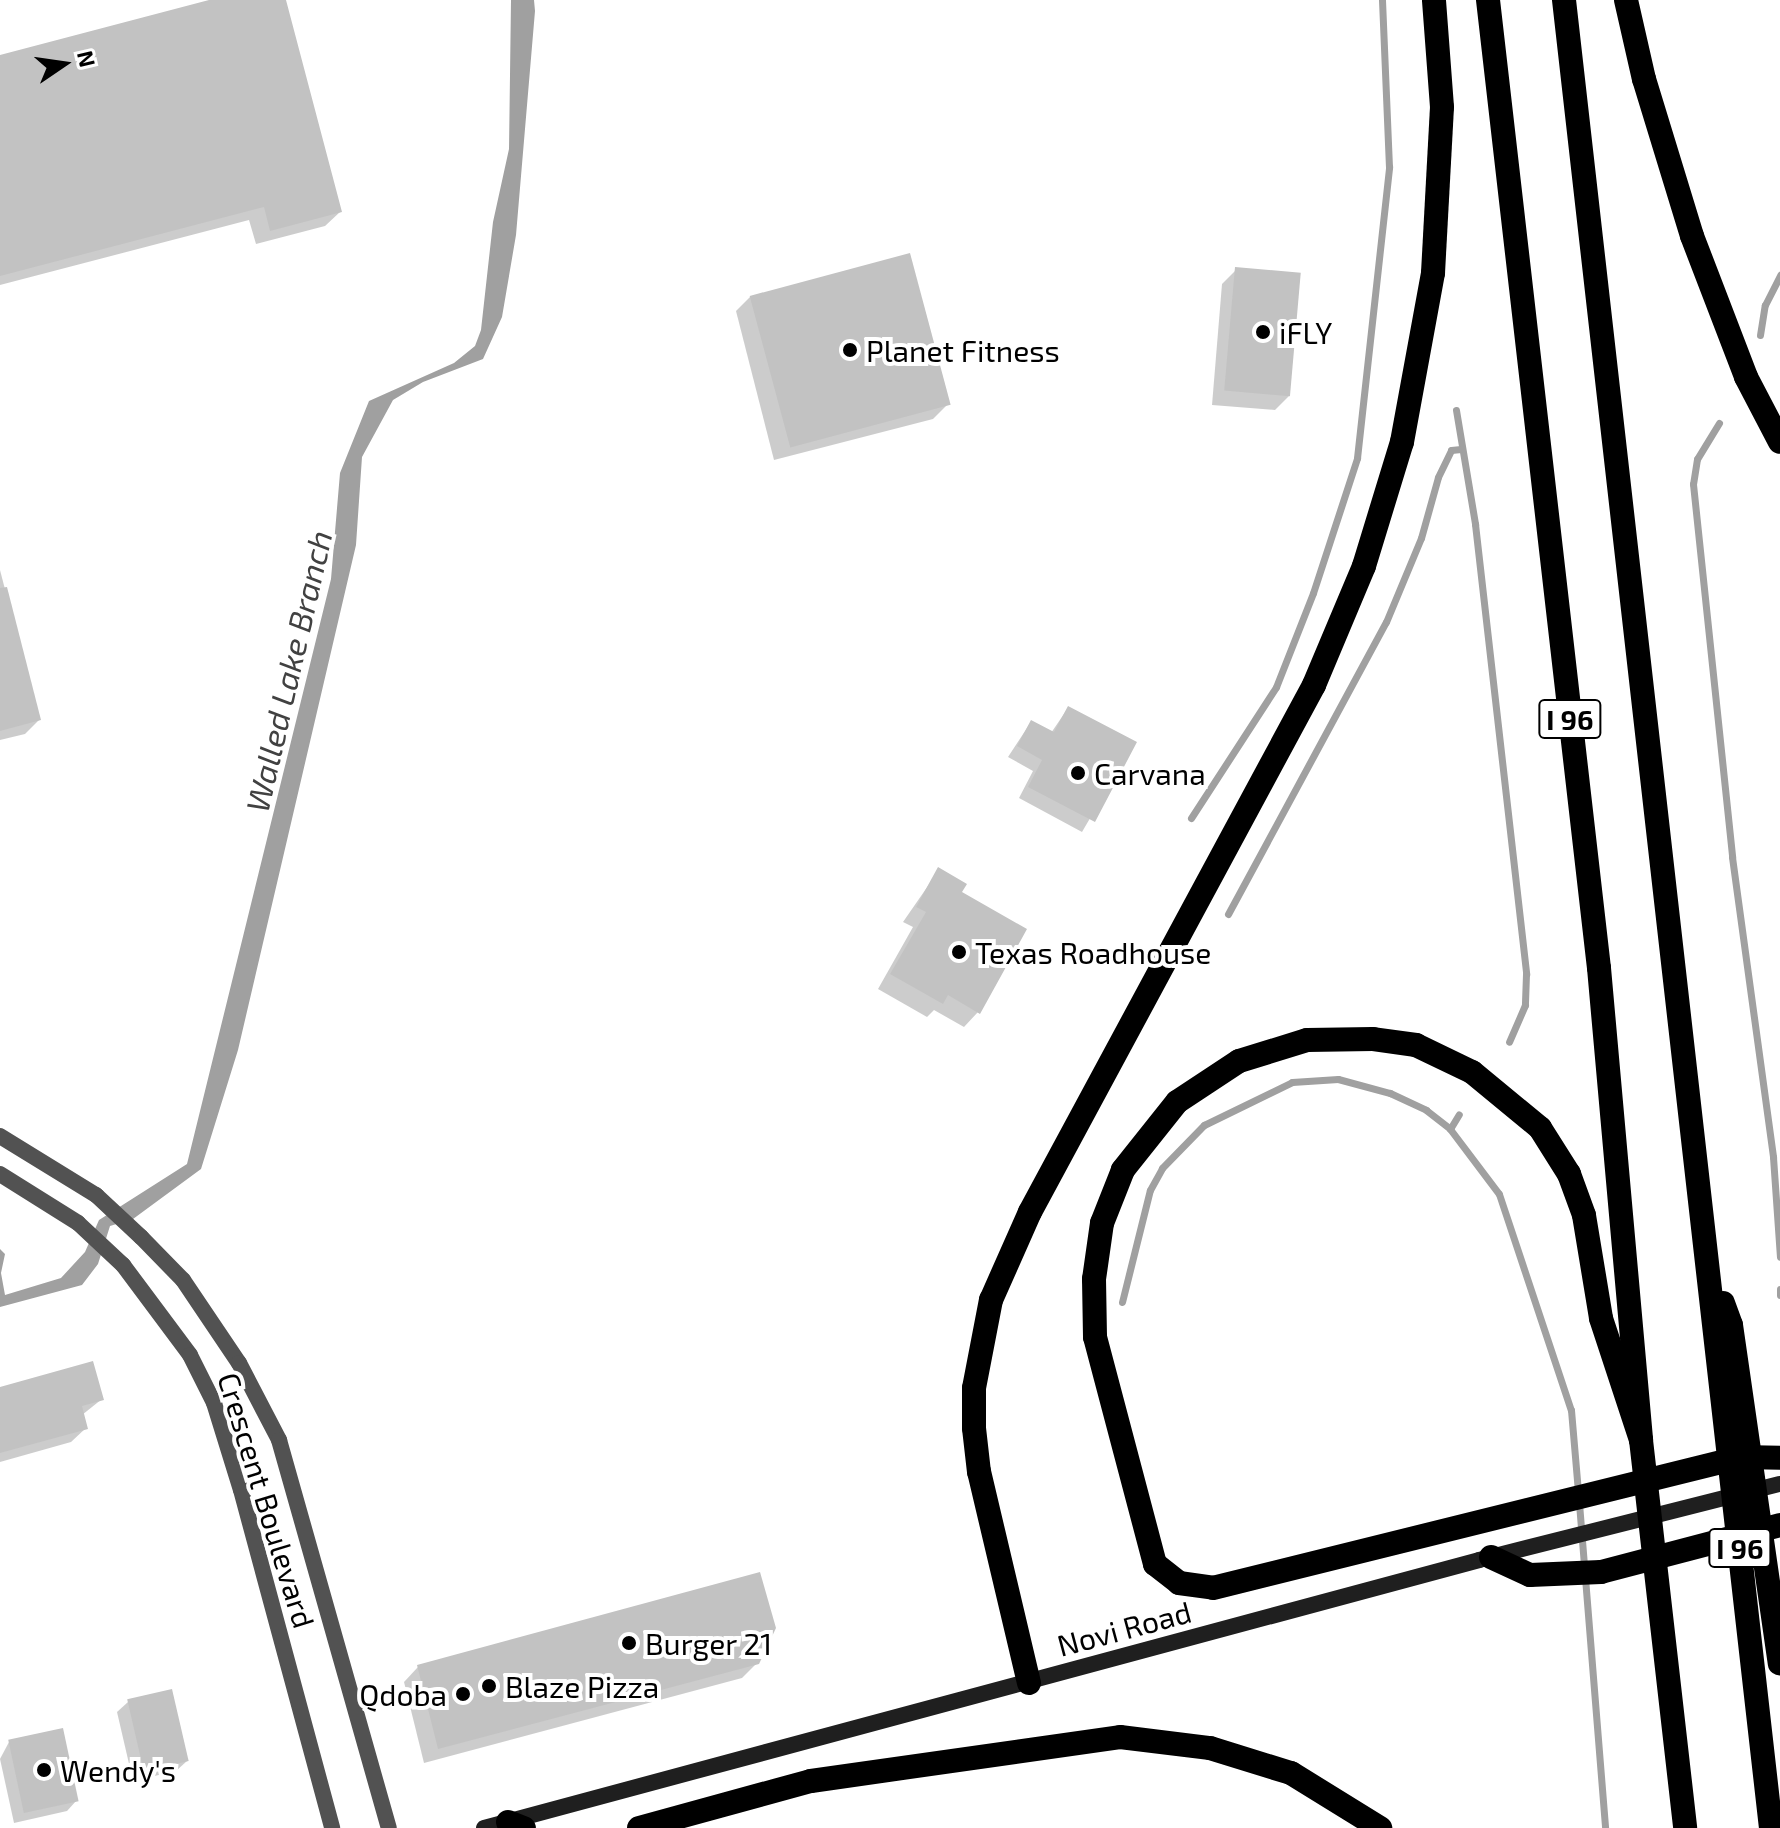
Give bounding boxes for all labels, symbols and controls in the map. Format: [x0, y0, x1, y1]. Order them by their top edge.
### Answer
north arrow [24, 24, 104, 104]
text: N [73, 48, 102, 69]
place label: iFLY [1279, 314, 1332, 350]
marker: iFLY [1254, 323, 1272, 341]
place label: Planet Fitness [866, 332, 1060, 368]
marker: Planet Fitness [841, 341, 859, 359]
water label: Walled Lake Branch [237, 527, 339, 815]
road number: I 96 [1538, 695, 1602, 743]
place label: Carvana [1094, 755, 1206, 791]
marker: Carvana [1069, 764, 1087, 782]
place label: Texas Roadhouse [975, 934, 1211, 970]
marker: Texas Roadhouse [950, 943, 968, 961]
street label: Crescent Boulevard [211, 1368, 323, 1632]
road number: I 96 [1708, 1524, 1772, 1572]
street label: Novi Road [1053, 1593, 1195, 1663]
place label: Burger 21 [645, 1625, 773, 1661]
marker: Burger 21 [620, 1634, 638, 1652]
place label: Blaze Pizza [505, 1668, 659, 1704]
place label: Qdoba [359, 1676, 447, 1712]
marker: Blaze Pizza [480, 1677, 498, 1695]
marker: Qdoba [454, 1685, 472, 1703]
place label: Wendy's [60, 1752, 176, 1788]
marker: Wendy's [35, 1761, 53, 1779]

